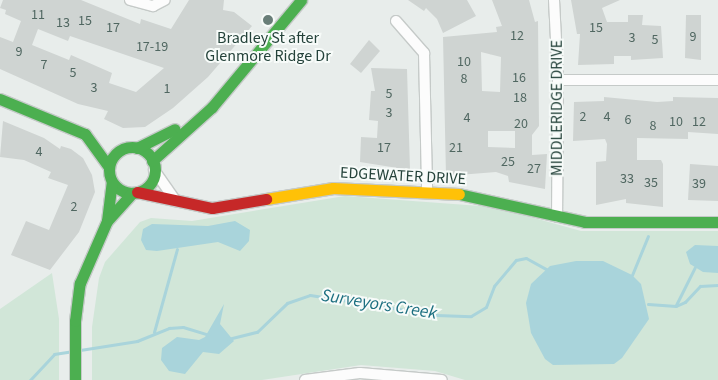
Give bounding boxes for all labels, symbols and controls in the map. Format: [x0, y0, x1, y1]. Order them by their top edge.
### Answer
house number: 11 [31, 7, 45, 23]
house number: 15 [78, 13, 92, 29]
marker: Bradley St after Glenmore Ridge Dr [262, 14, 274, 26]
house number: 13 [56, 15, 70, 31]
house number: 17 [106, 20, 120, 36]
house number: 15 [589, 20, 603, 36]
place label: Bradley St after Glenmore Ridge Dr [205, 28, 331, 66]
house number: 12 [510, 28, 524, 44]
house number: 9 [690, 29, 696, 45]
house number: 3 [629, 30, 635, 46]
house number: 5 [652, 32, 658, 48]
house number: 17-19 [136, 39, 168, 55]
street label: MIDDLERIDGE DRIVE [547, 40, 567, 176]
house number: 9 [16, 44, 22, 60]
house number: 10 [457, 54, 471, 70]
house number: 7 [41, 57, 47, 73]
house number: 5 [70, 65, 76, 81]
house number: 16 [512, 70, 526, 86]
house number: 8 [461, 71, 467, 87]
house number: 3 [91, 80, 97, 96]
house number: 1 [164, 81, 170, 97]
house number: 5 [386, 86, 392, 102]
house number: 18 [513, 90, 527, 106]
house number: 3 [386, 105, 392, 121]
house number: 2 [580, 109, 586, 125]
house number: 4 [604, 109, 610, 125]
house number: 4 [464, 110, 470, 126]
house number: 6 [625, 112, 631, 128]
house number: 10 [669, 114, 683, 130]
house number: 12 [692, 114, 706, 130]
house number: 20 [514, 116, 528, 132]
house number: 8 [650, 118, 656, 134]
house number: 17 [377, 140, 391, 156]
house number: 21 [449, 140, 463, 156]
house number: 4 [36, 144, 42, 160]
house number: 25 [501, 154, 515, 170]
house number: 27 [527, 161, 541, 177]
street label: EDGEWATER DRIVE [340, 163, 466, 189]
house number: 33 [620, 171, 634, 187]
house number: 35 [644, 175, 658, 191]
house number: 39 [692, 176, 706, 192]
house number: 2 [71, 199, 77, 215]
water label: Surveyors Creek [320, 285, 438, 325]

